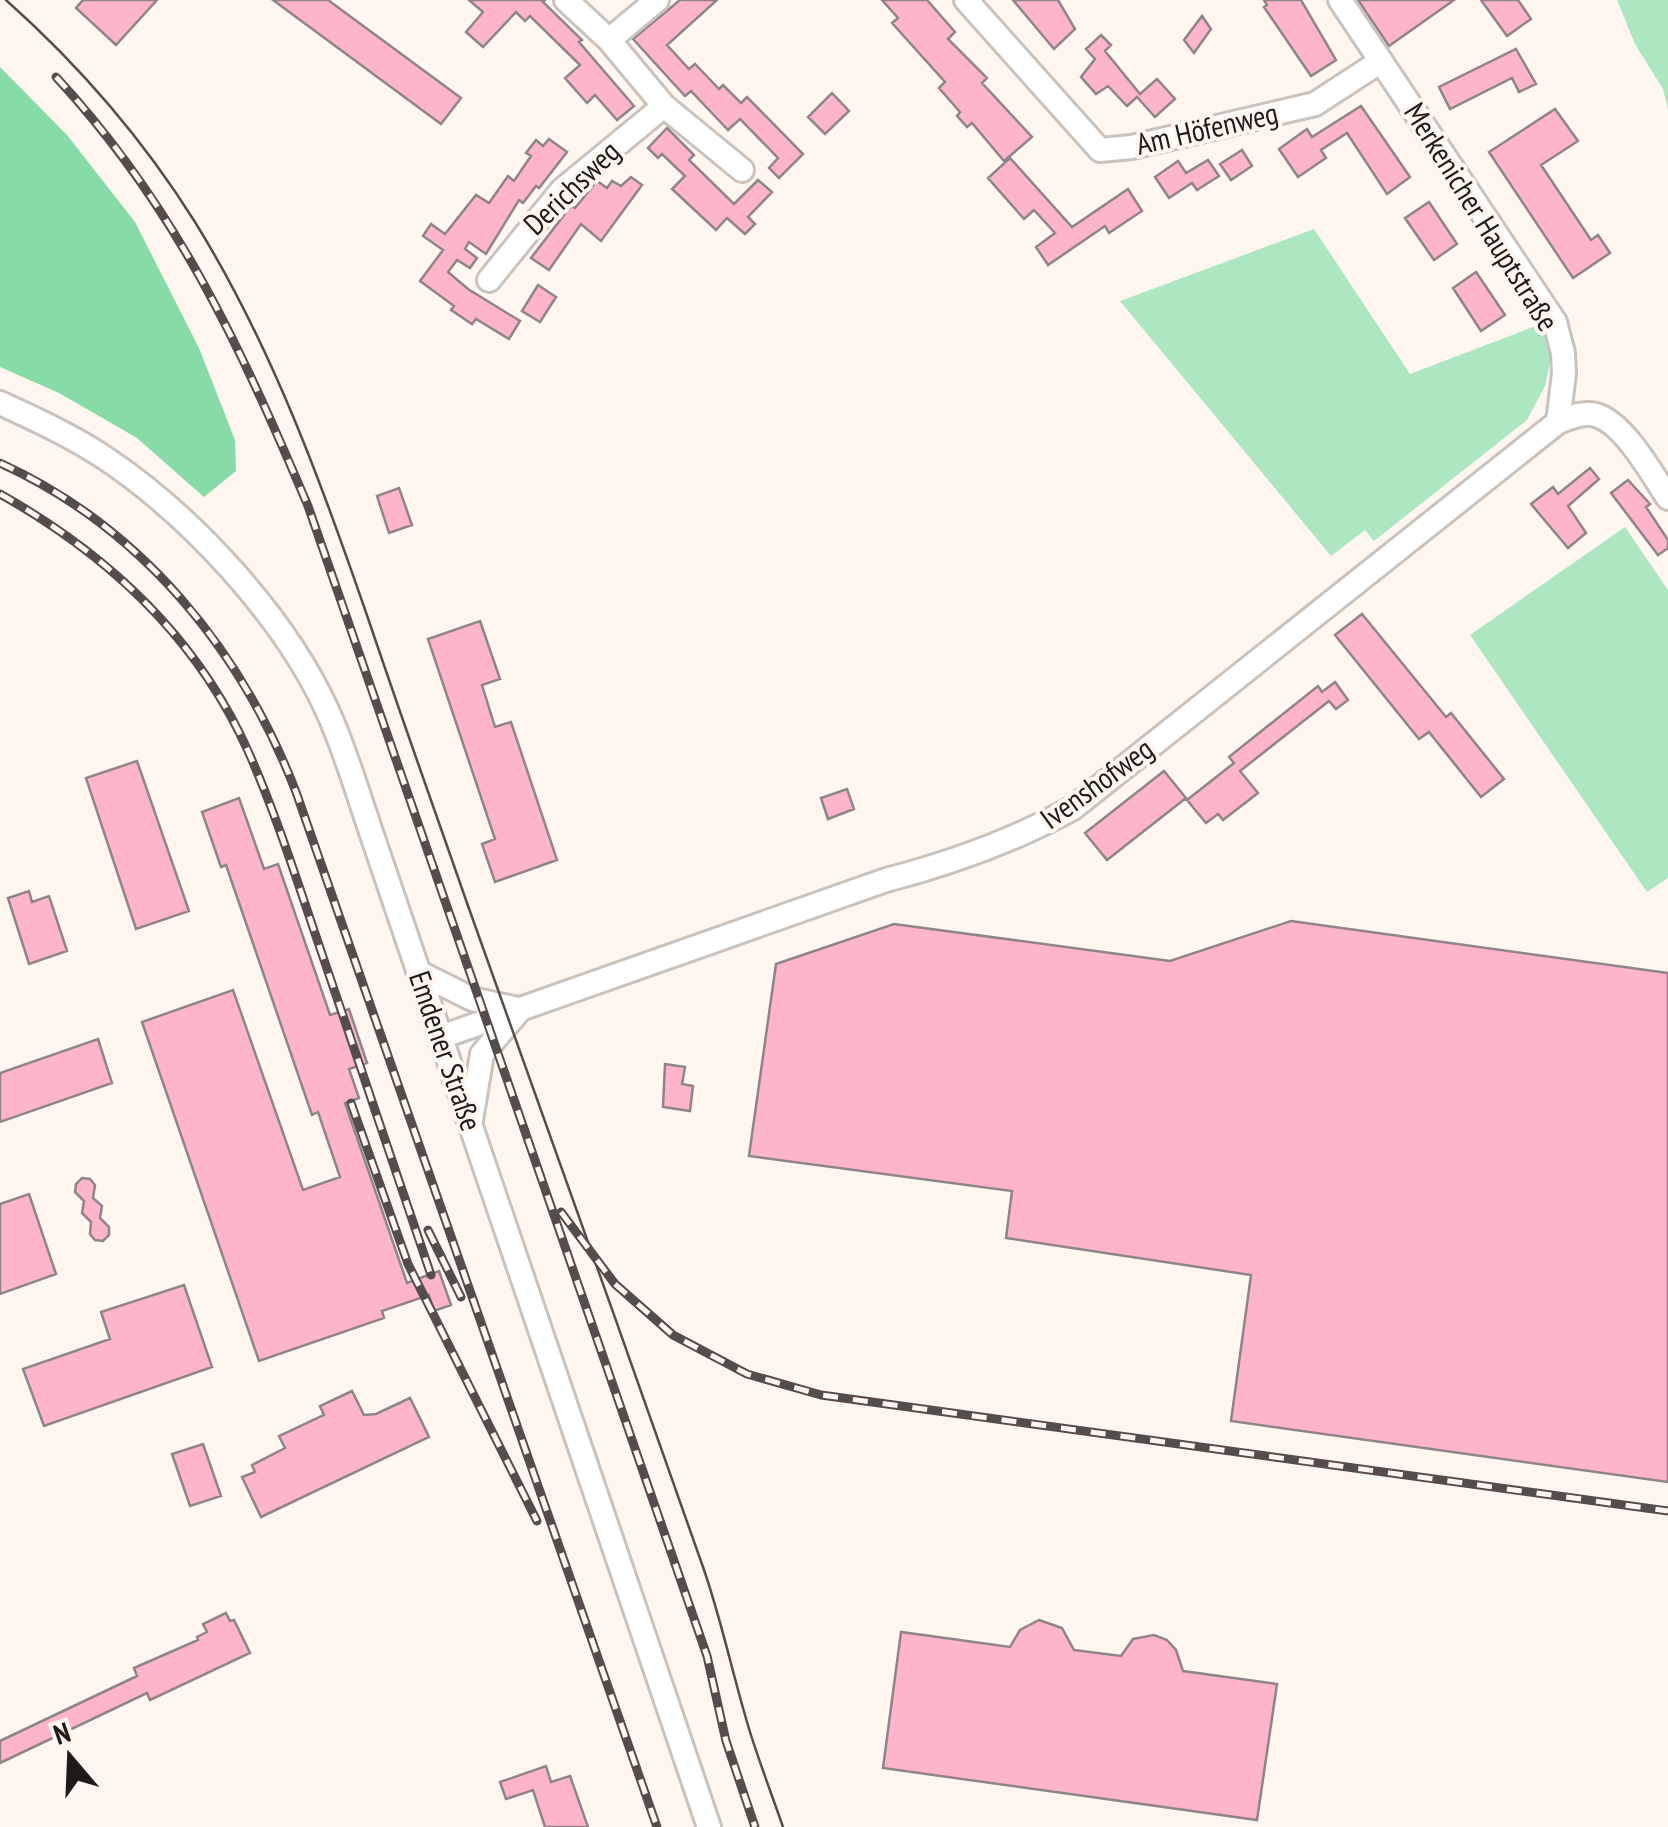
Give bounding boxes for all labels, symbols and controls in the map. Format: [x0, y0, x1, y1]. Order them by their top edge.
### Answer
street label: Am Höfenweg [1132, 92, 1281, 163]
street label: Merkenicher Hauptstraße [1396, 95, 1568, 338]
street label: Derichsweg [514, 131, 627, 242]
street label: Ivenshofweg [1032, 729, 1160, 837]
street label: Emdener Straße [401, 966, 492, 1135]
north arrow [20, 1707, 120, 1807]
text: N [49, 1713, 75, 1753]

